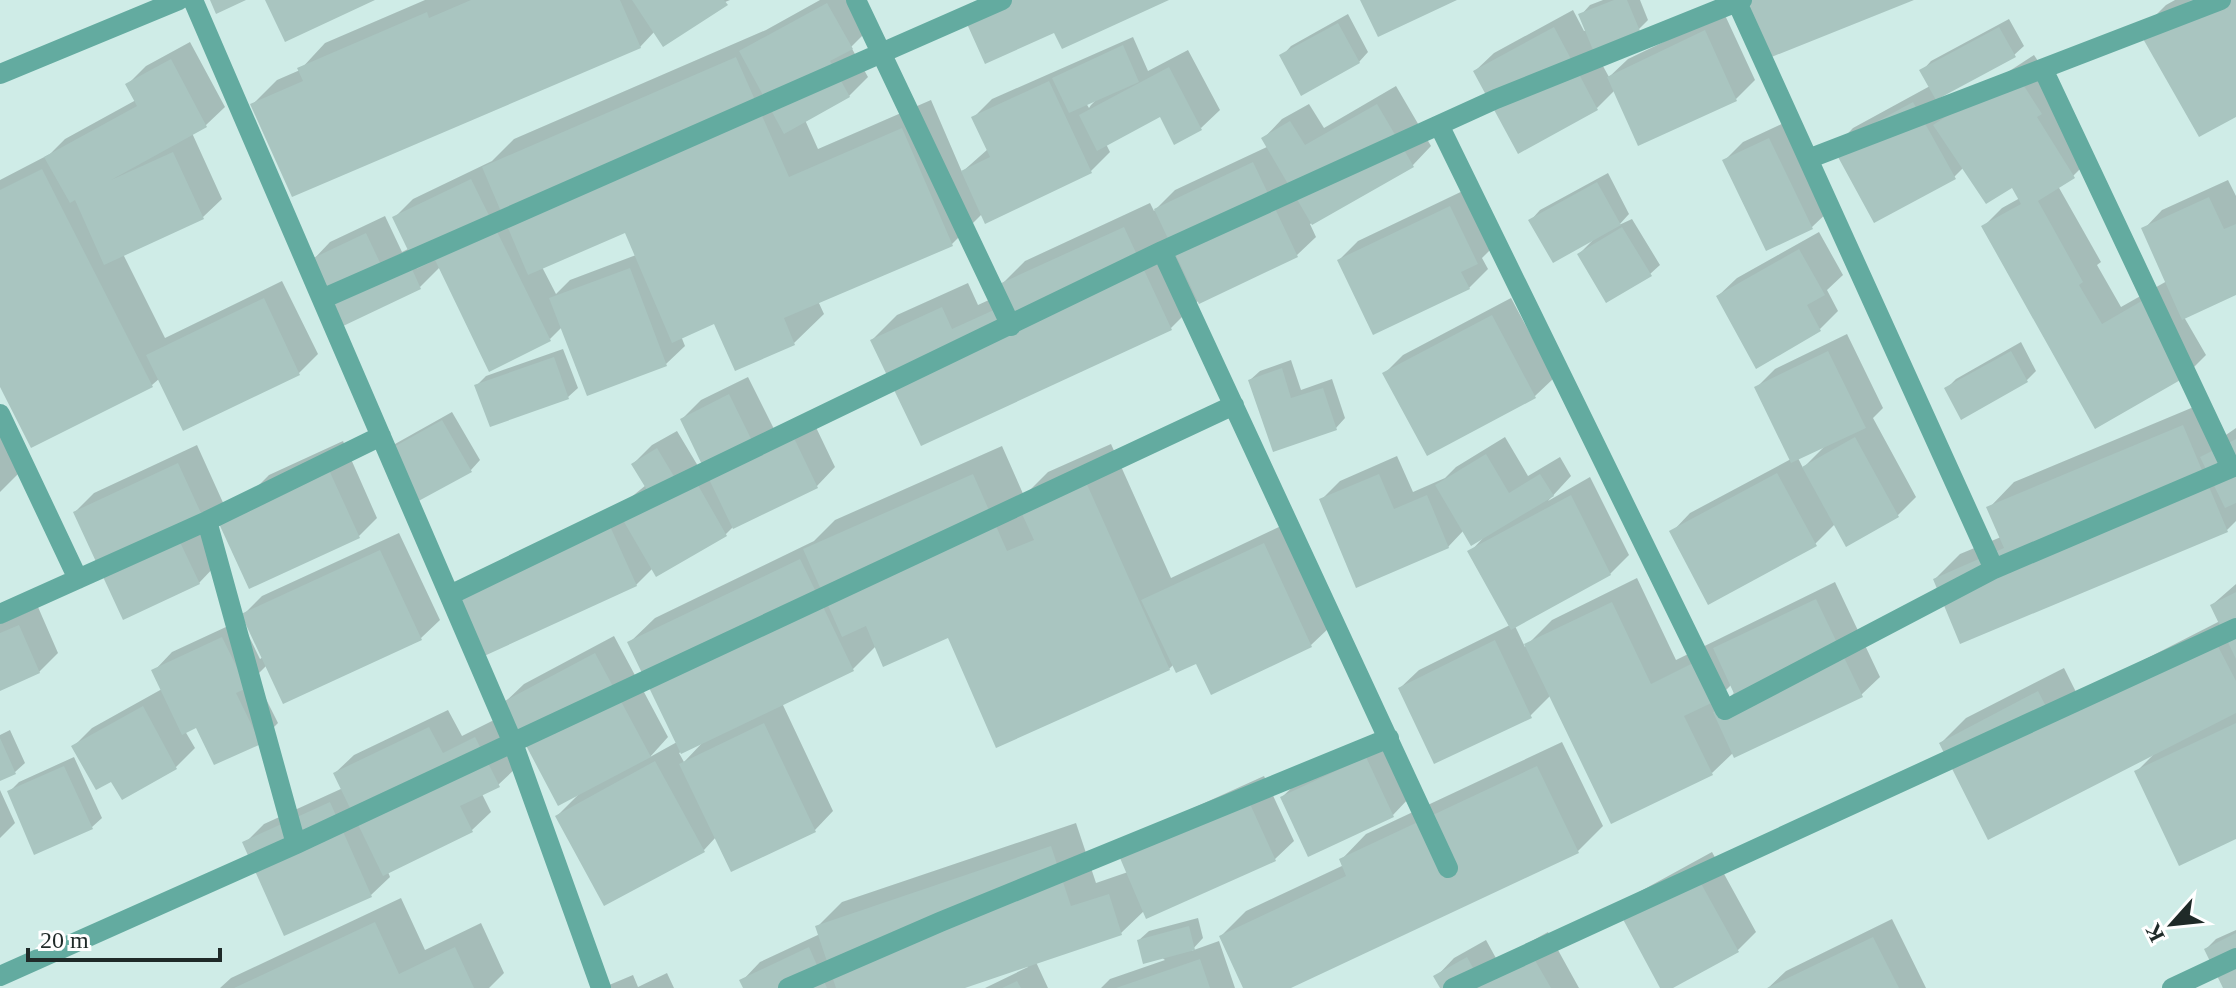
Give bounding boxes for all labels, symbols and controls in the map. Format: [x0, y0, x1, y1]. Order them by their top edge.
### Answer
north arrow [2132, 884, 2212, 964]
scale bar [28, 912, 220, 962]
text: K [2140, 920, 2170, 946]
text: 20 m [40, 927, 89, 953]

